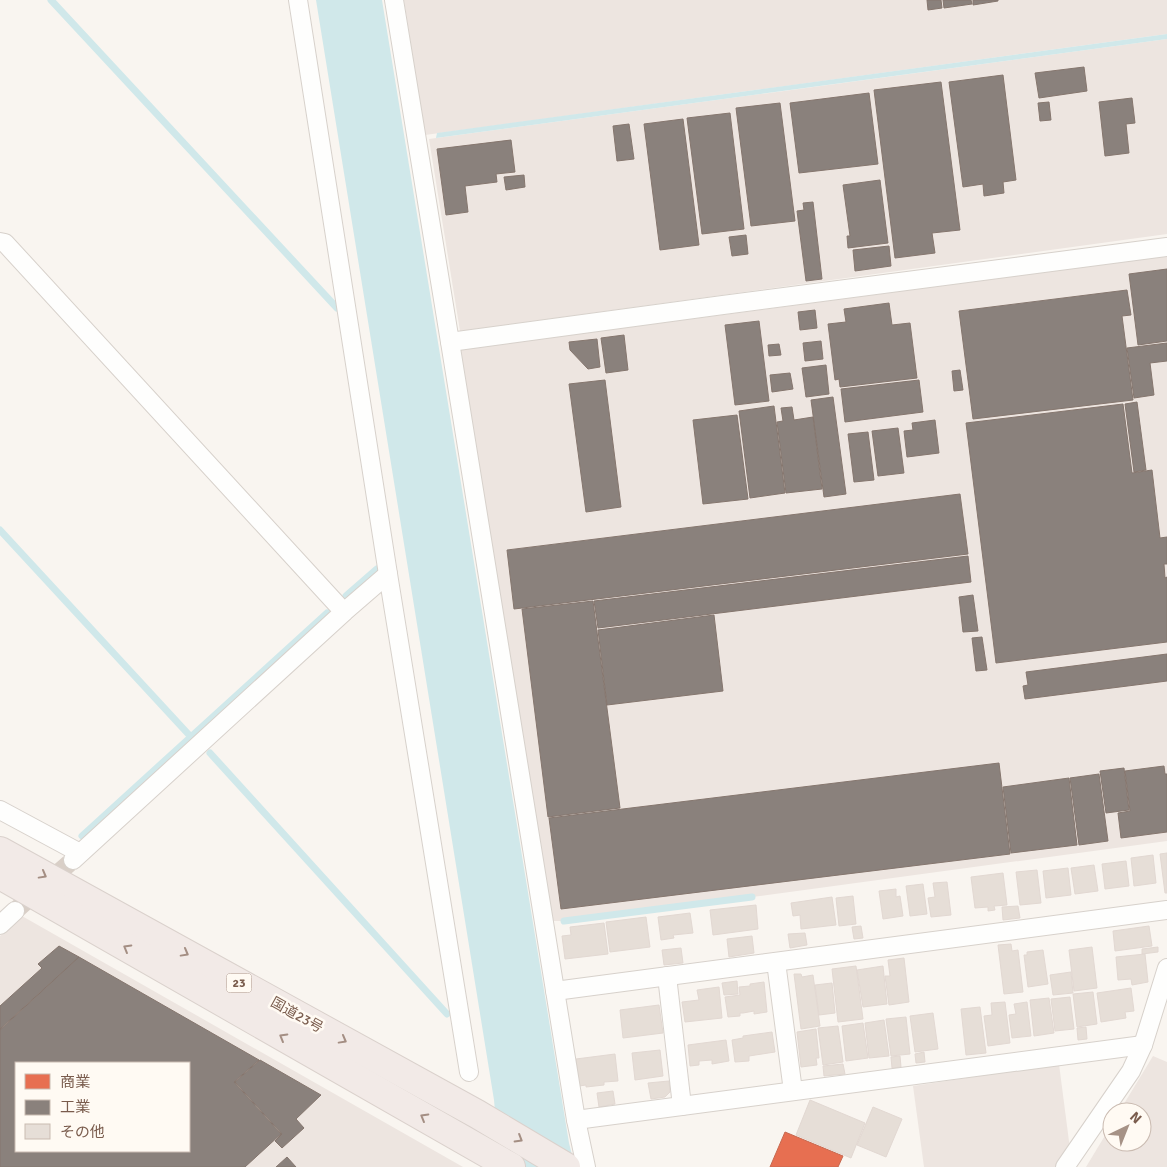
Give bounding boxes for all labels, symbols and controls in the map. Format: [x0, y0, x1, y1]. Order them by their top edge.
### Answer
one-way arrow [37, 868, 46, 878]
one-way arrow [123, 944, 132, 954]
one-way arrow [180, 947, 189, 957]
road number: 23 [226, 974, 252, 992]
street label: 国道23号 [268, 994, 326, 1036]
one-way arrow [280, 1033, 289, 1043]
one-way arrow [337, 1034, 346, 1044]
legend [15, 1062, 190, 1152]
text: 商業 [60, 1073, 90, 1091]
text: 工業 [60, 1098, 90, 1116]
north arrow [1102, 1102, 1152, 1152]
text: N [1126, 1108, 1145, 1127]
one-way arrow [421, 1114, 430, 1124]
text: その他 [60, 1123, 105, 1141]
one-way arrow [514, 1133, 523, 1143]

